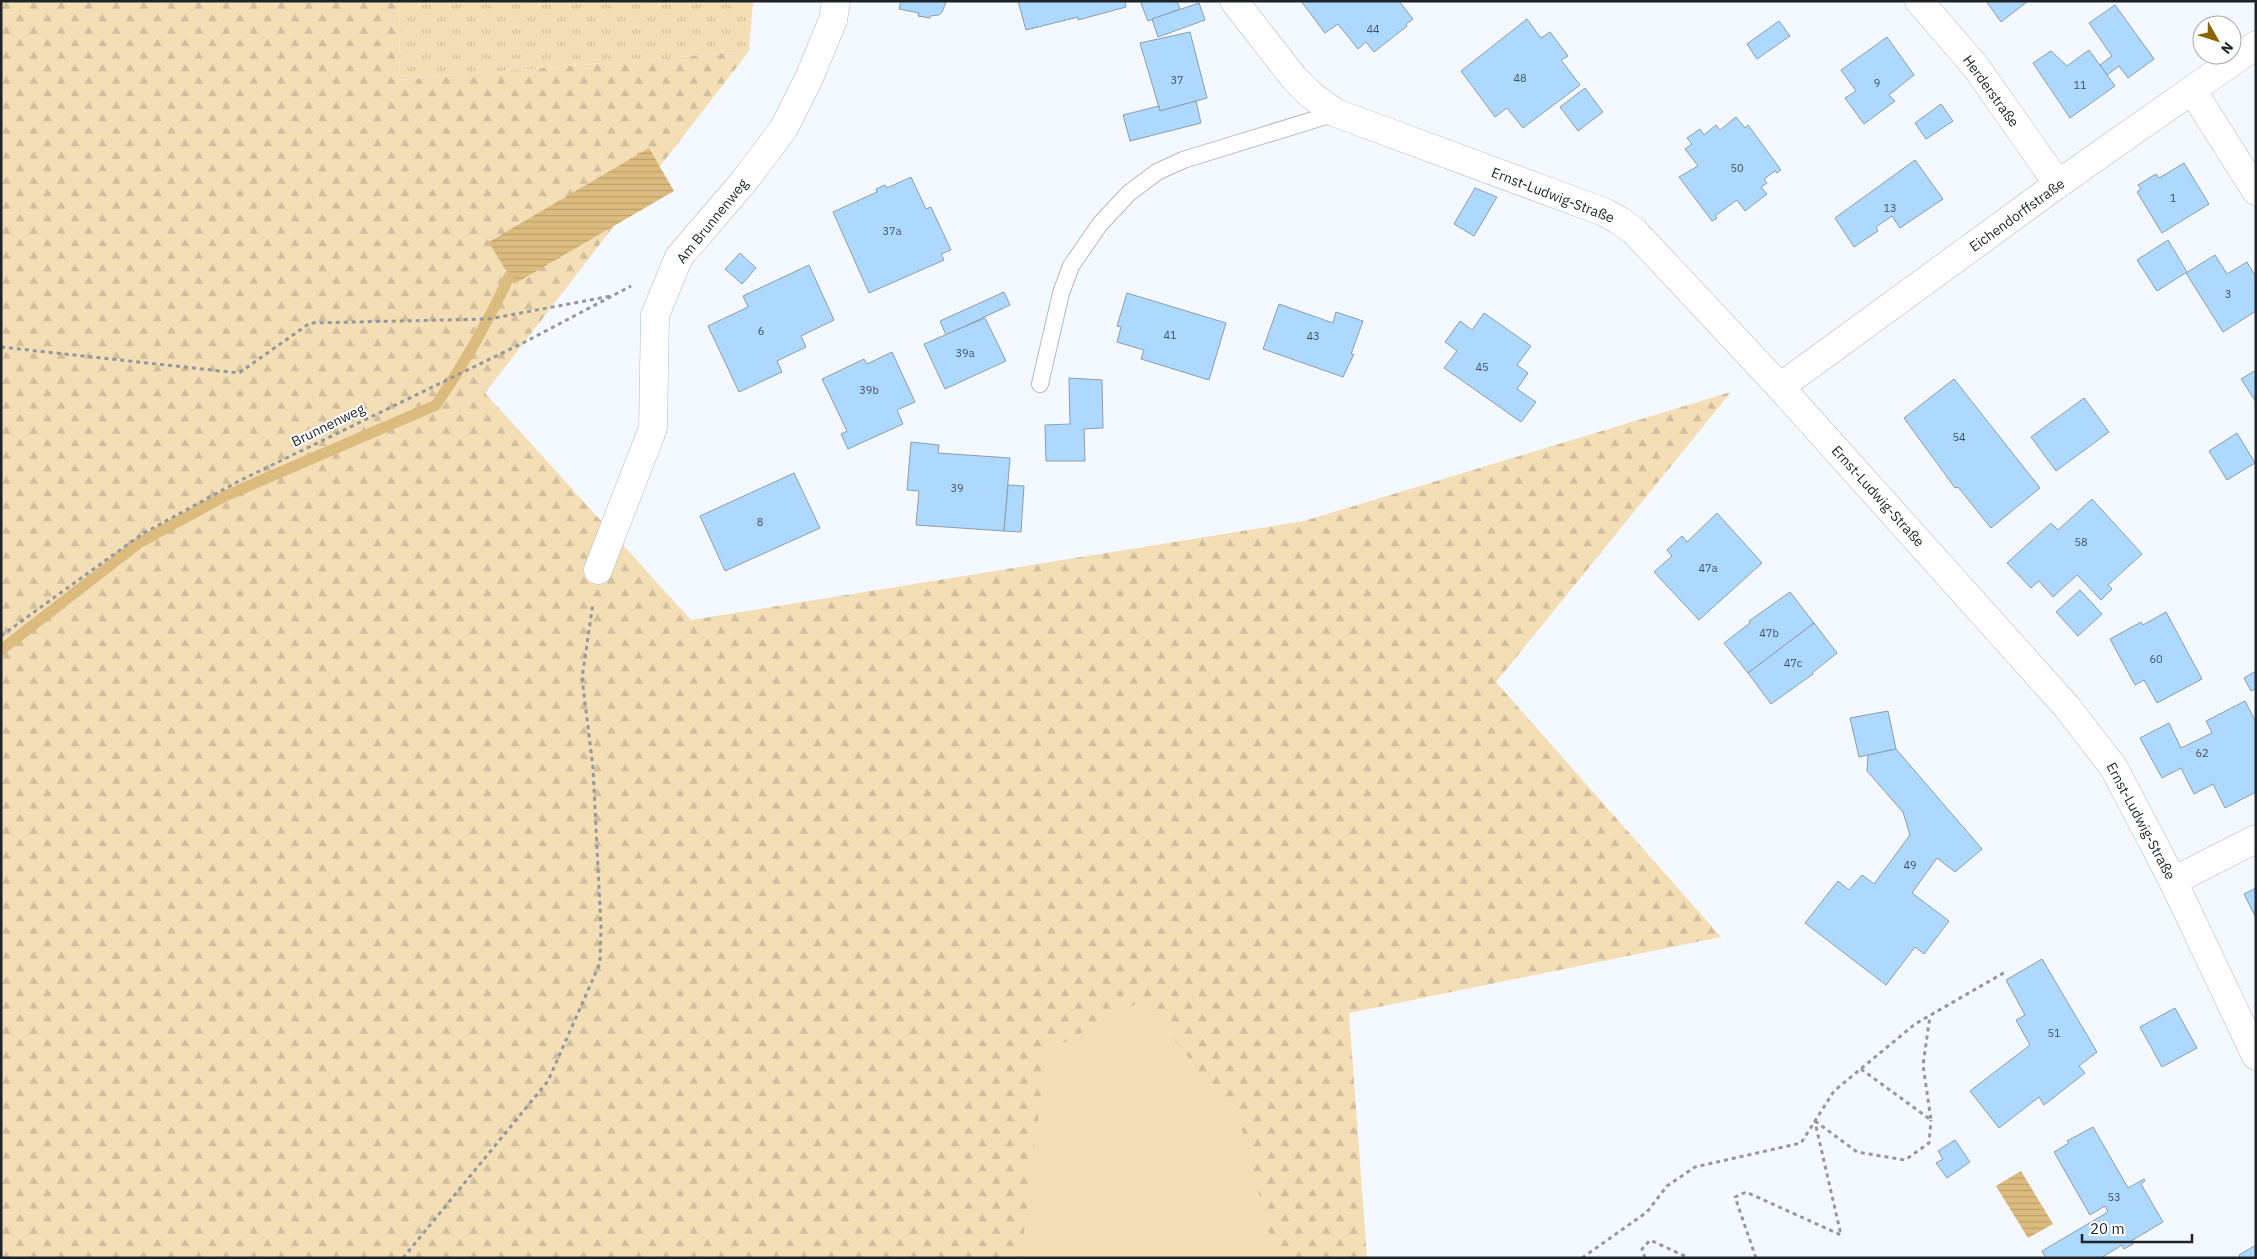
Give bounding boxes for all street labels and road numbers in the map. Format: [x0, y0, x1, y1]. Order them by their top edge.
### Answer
street label: Herderstraße [1959, 52, 2023, 131]
street label: Ernst-Ludwig-Straße [1489, 163, 1617, 227]
street label: Am Brunnenweg [672, 174, 752, 267]
street label: Eichendorffstraße [1966, 174, 2068, 256]
street label: Brunnenweg [288, 399, 368, 451]
street label: Ernst-Ludwig-Straße [1828, 442, 1929, 551]
street label: Ernst-Ludwig-Straße [2102, 759, 2180, 883]

